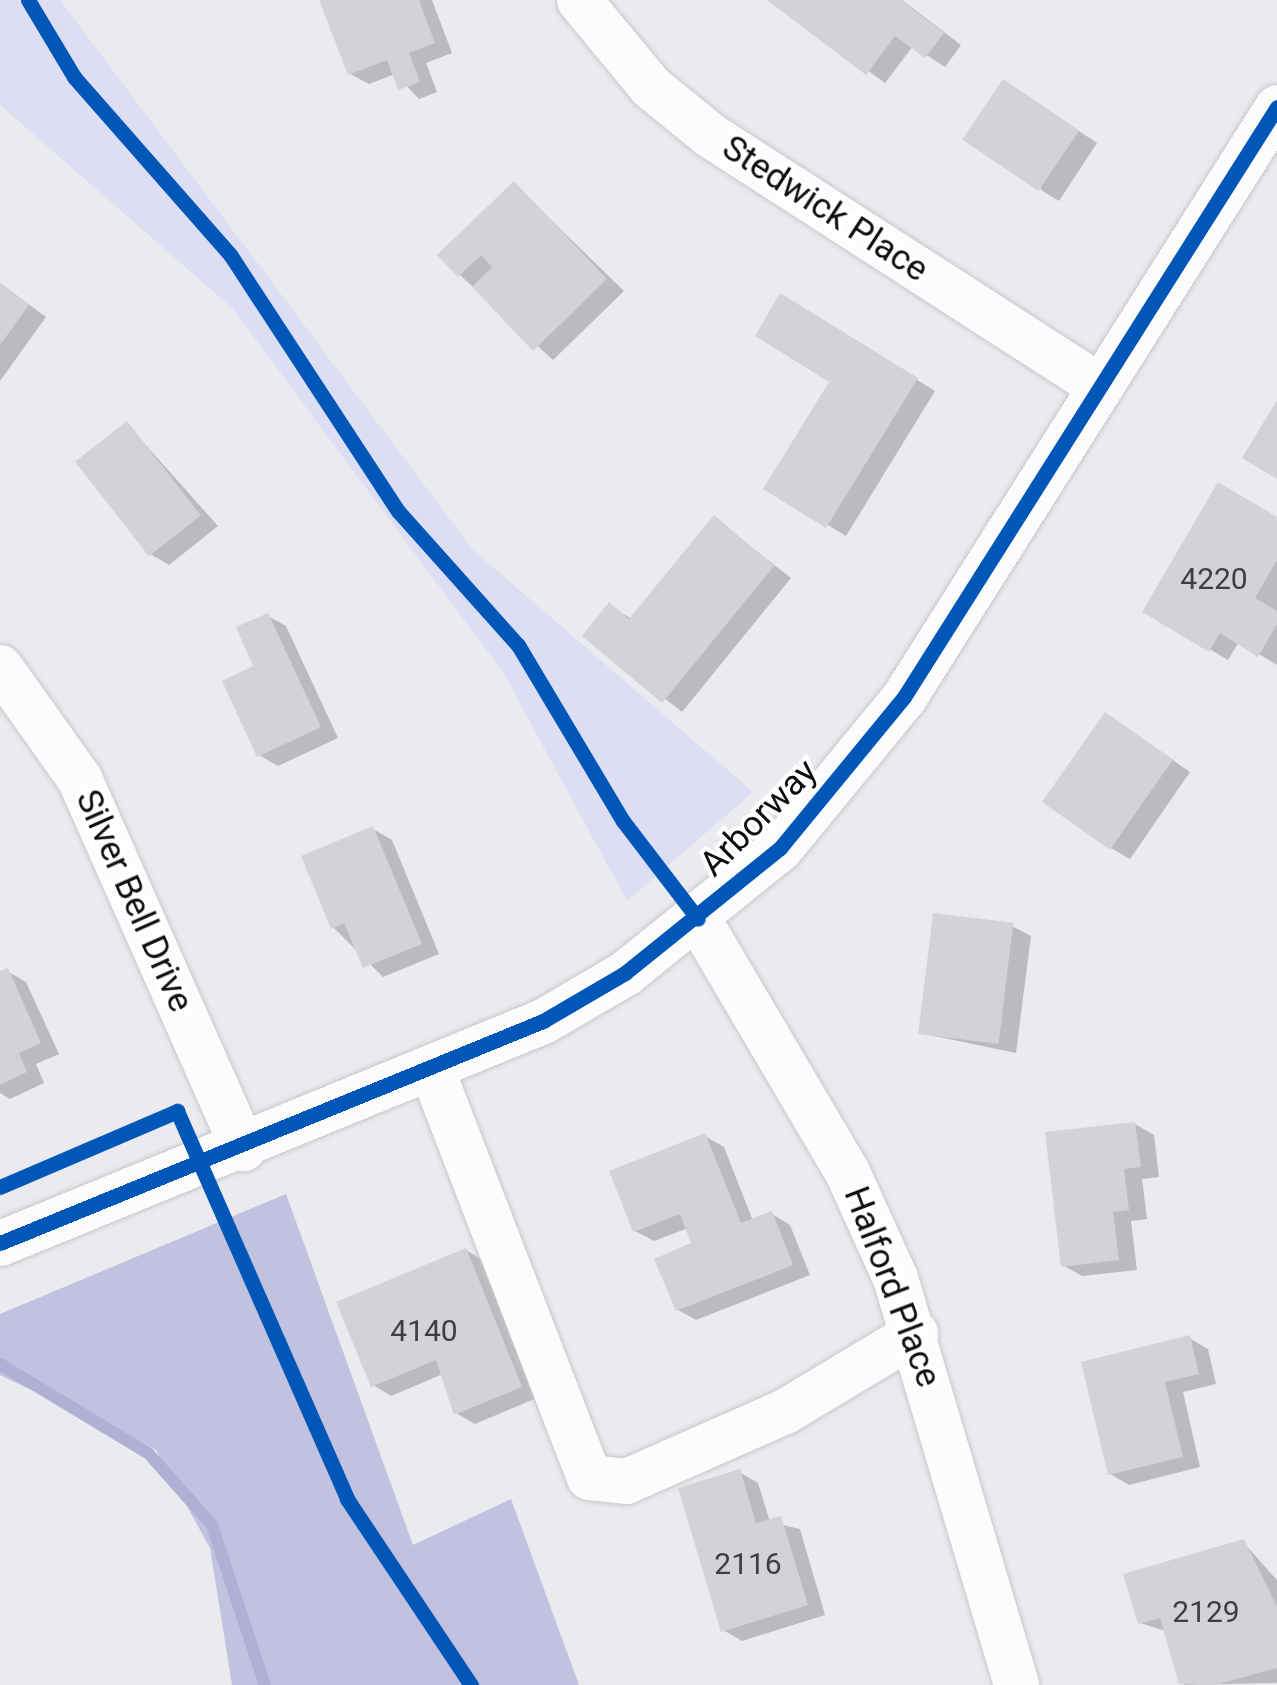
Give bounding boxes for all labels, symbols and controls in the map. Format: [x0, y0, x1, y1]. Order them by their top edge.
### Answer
street label: Stedwick Place [714, 127, 936, 291]
house number: 4220 [1180, 561, 1248, 597]
street label: Arborway [692, 751, 826, 885]
street label: Silver Bell Drive [66, 784, 202, 1018]
street label: Halford Place [835, 1181, 949, 1393]
house number: 4140 [390, 1313, 458, 1349]
house number: 2116 [714, 1546, 782, 1582]
house number: 2129 [1172, 1594, 1240, 1630]

